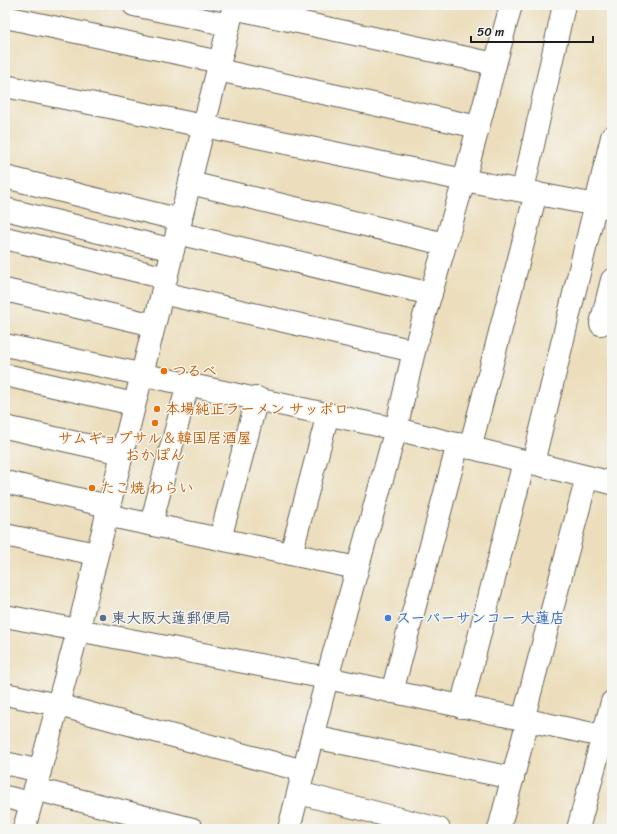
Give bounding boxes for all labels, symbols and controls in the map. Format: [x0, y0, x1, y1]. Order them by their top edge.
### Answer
scale bar [471, 18, 593, 44]
text: 50 m [477, 21, 504, 43]
place label: つるべ [172, 358, 217, 384]
marker: つるべ [159, 366, 169, 376]
place label: 本場純正ラーメン サッポロ [165, 396, 349, 422]
marker: 本場純正ラーメン サッポロ [152, 404, 162, 414]
marker: サムギョプサル＆韓国居酒屋 おかぽん [150, 418, 160, 428]
place label: サムギョプサル＆韓国居酒屋 おかぽん [58, 425, 252, 468]
place label: たこ焼 わらい [100, 475, 194, 501]
marker: たこ焼 わらい [87, 483, 97, 493]
place label: 東大阪大蓮郵便局 [111, 605, 231, 631]
place label: スーパーサンコー 大蓮店 [396, 605, 565, 631]
marker: 東大阪大蓮郵便局 [98, 613, 108, 623]
marker: スーパーサンコー 大蓮店 [383, 613, 393, 623]

